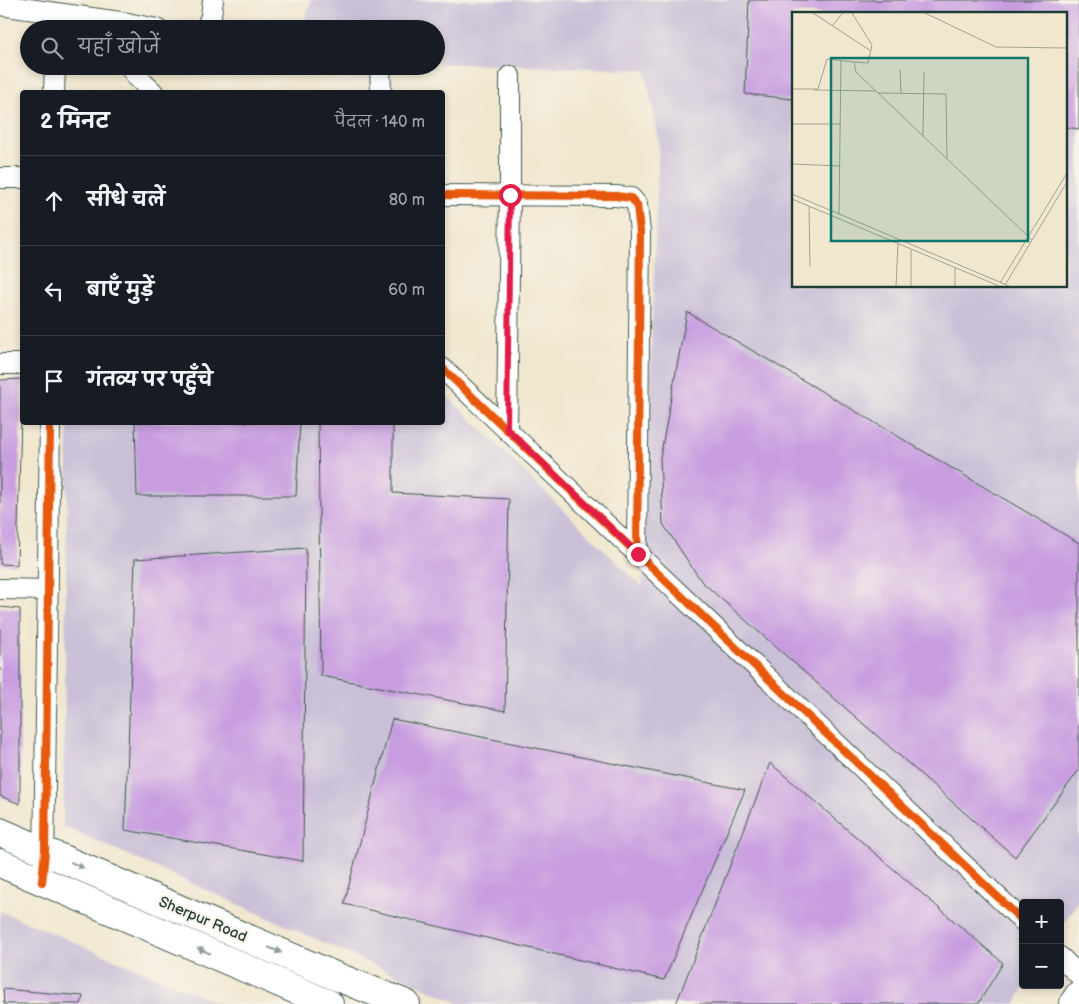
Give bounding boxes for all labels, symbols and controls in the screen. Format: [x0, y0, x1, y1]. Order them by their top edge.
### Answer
inset map [792, 12, 1066, 288]
search box [20, 20, 445, 75]
icon: search [38, 34, 66, 62]
text: यहाँ खोजें [78, 36, 160, 59]
text: 2 मिनट [40, 109, 109, 134]
text: पैदल · 140 m [335, 113, 425, 132]
route start [499, 184, 522, 207]
icon: ahead [40, 187, 68, 215]
text: सीधे चलें [87, 189, 165, 212]
text: 80 m [389, 191, 425, 210]
icon: left [40, 277, 68, 305]
text: बाएँ मुड़ें [87, 279, 154, 302]
text: 60 m [388, 281, 425, 300]
icon: arrive [40, 367, 68, 395]
text: गंतव्य पर पहुँचे [87, 369, 213, 392]
route end [627, 543, 650, 566]
one-way arrow [70, 861, 84, 869]
street label: Sherpur Road [156, 892, 250, 947]
map controls [1019, 899, 1064, 989]
button: + [1019, 899, 1064, 944]
button: − [1019, 944, 1064, 989]
one-way arrow [197, 946, 211, 954]
one-way arrow [268, 946, 282, 954]

